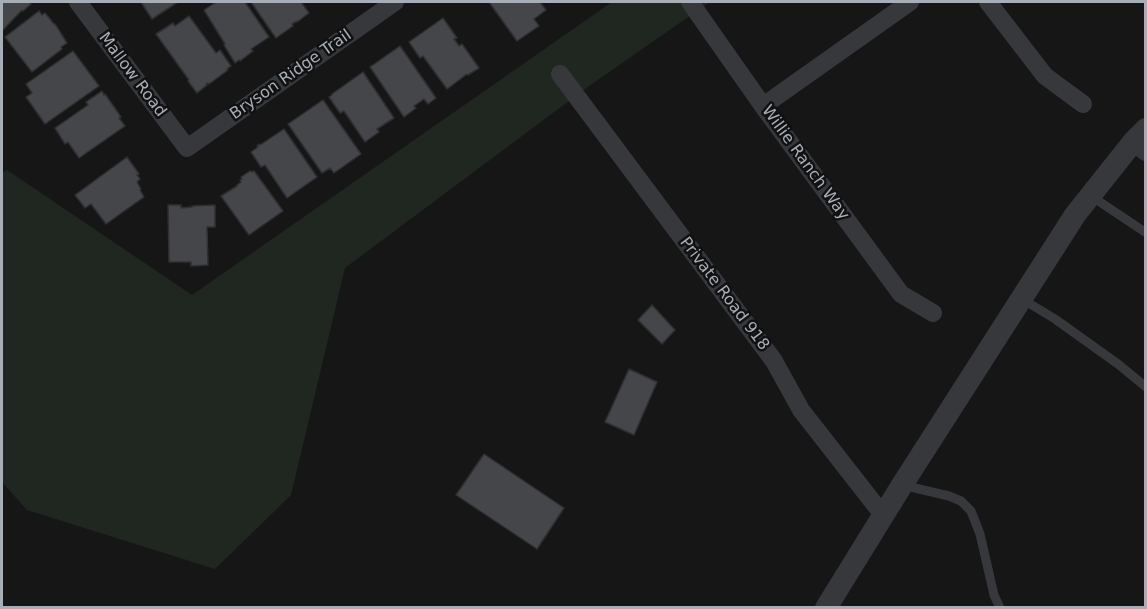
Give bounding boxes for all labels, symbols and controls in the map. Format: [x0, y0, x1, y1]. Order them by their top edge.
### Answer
street label: Bryson Ridge Trail [227, 26, 355, 124]
street label: Mallow Road [94, 29, 170, 121]
street label: Willie Ranch Way [757, 102, 853, 224]
street label: Private Road 918 [675, 234, 773, 354]

